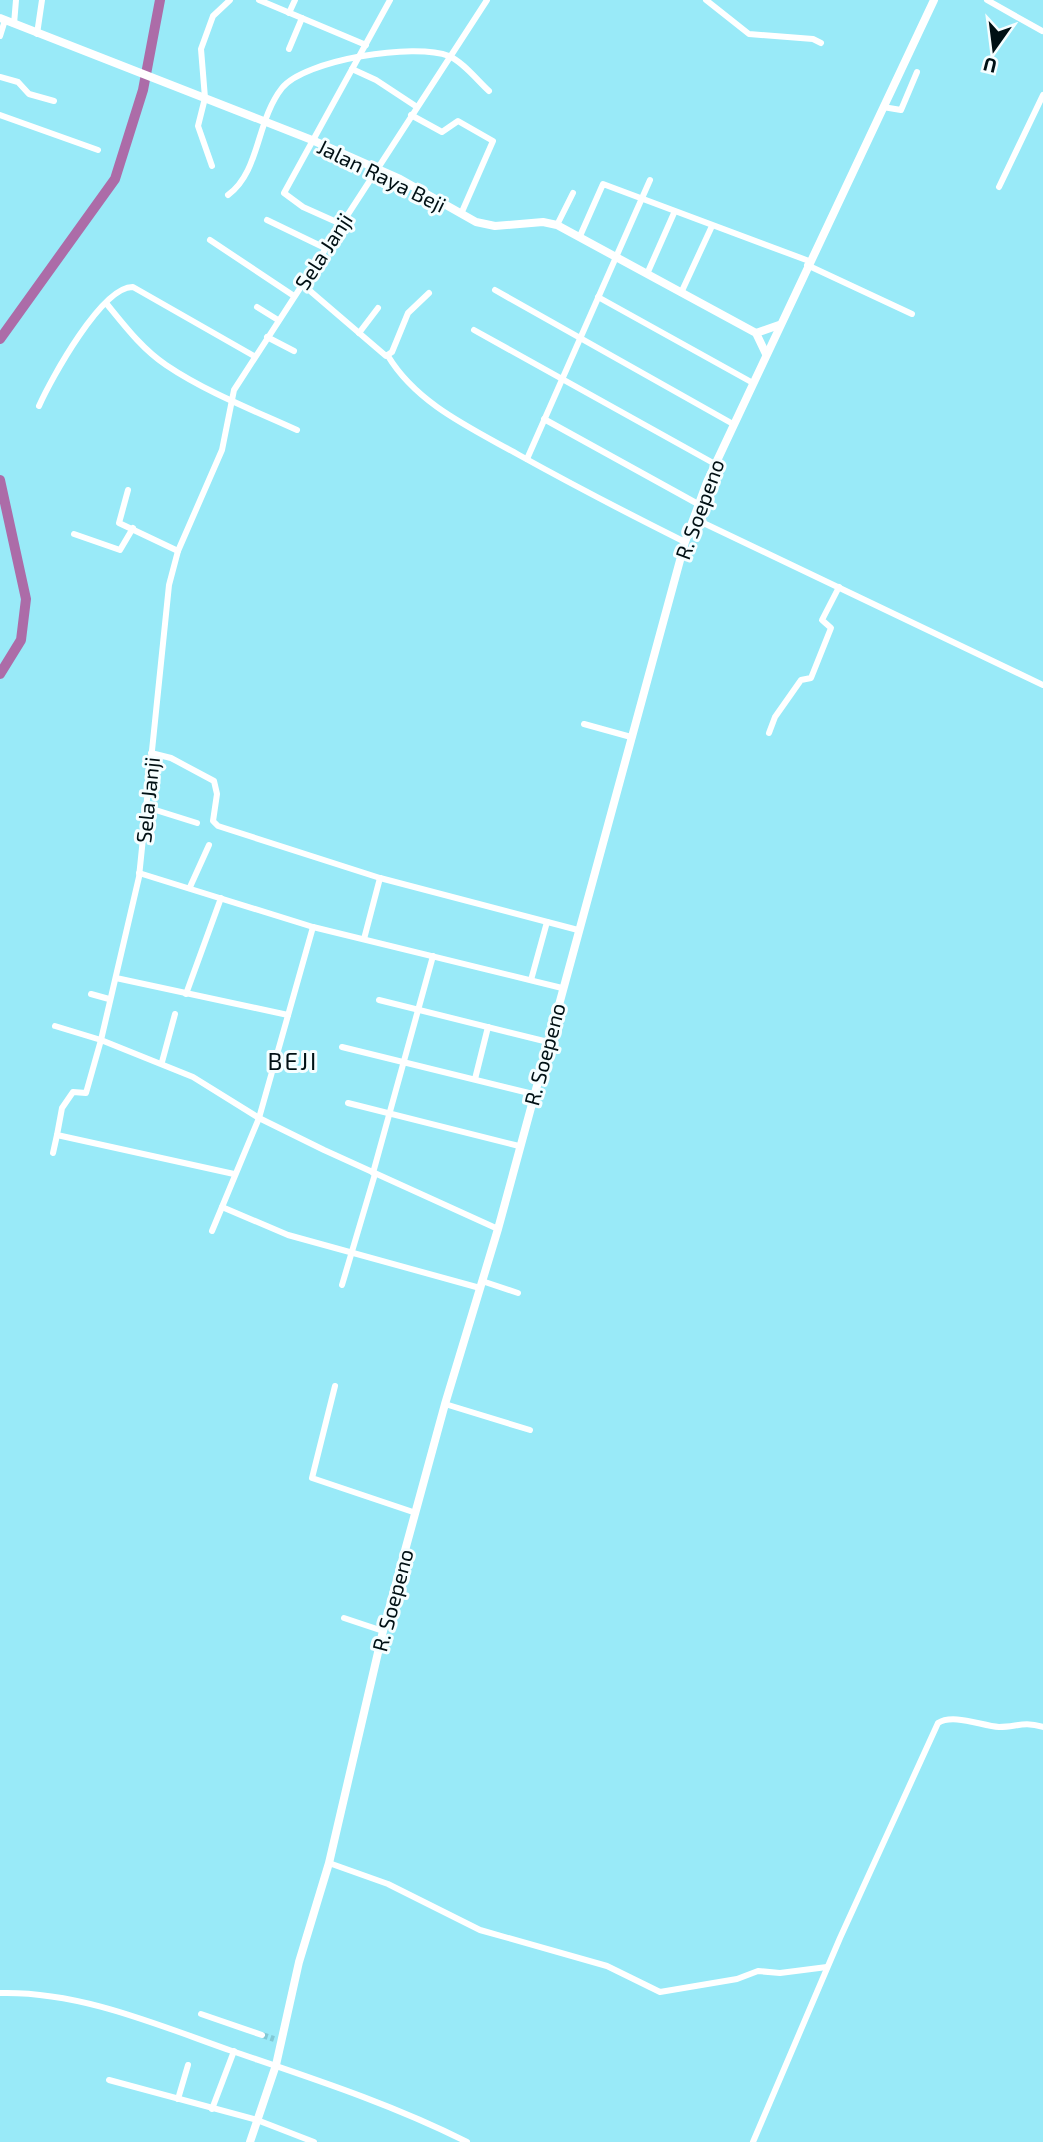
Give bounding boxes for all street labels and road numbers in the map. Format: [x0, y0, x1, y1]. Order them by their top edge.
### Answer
street label: Jalan Raya Beji [313, 133, 450, 218]
street label: Sela Janji [289, 208, 358, 295]
street label: R. Soepeno [669, 455, 729, 563]
street label: Sela Janji [130, 756, 165, 844]
street label: R. Soepeno [518, 1000, 570, 1108]
street label: R. Soepeno [366, 1546, 418, 1654]

